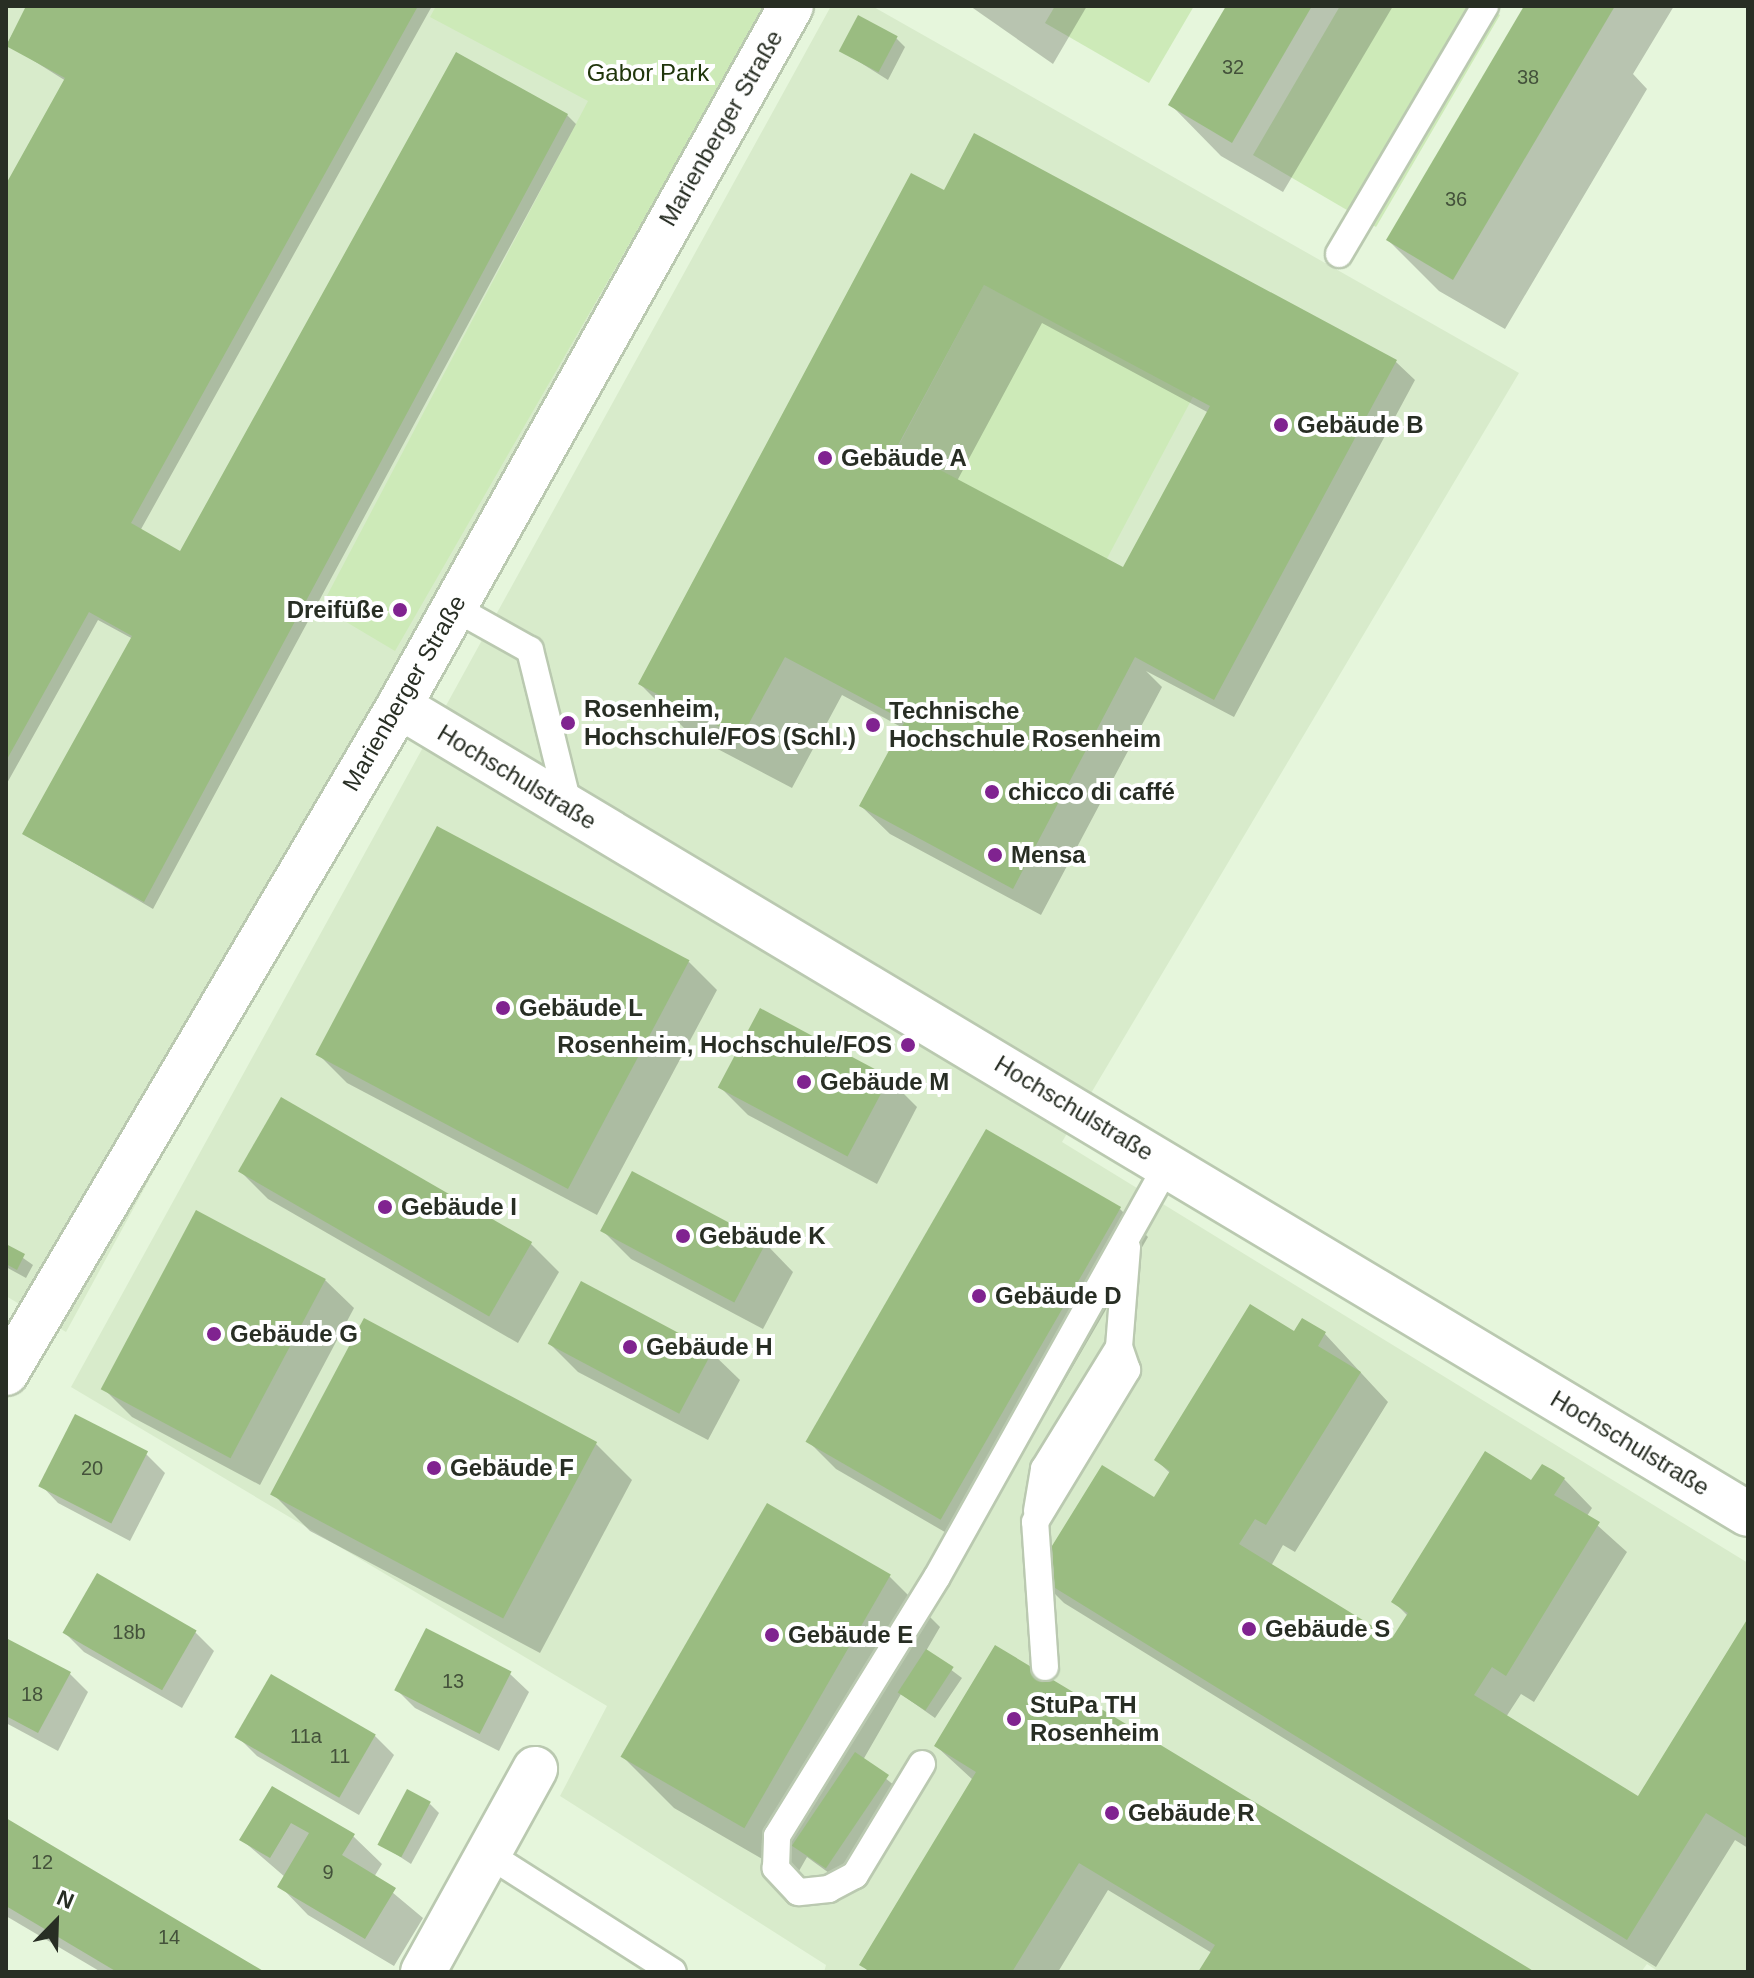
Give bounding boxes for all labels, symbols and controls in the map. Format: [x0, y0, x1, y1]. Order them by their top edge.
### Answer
street label: Marienberger Straße [653, 25, 789, 231]
house number: 32 [1222, 55, 1244, 79]
park label: Gabor Park [587, 59, 709, 87]
house number: 38 [1517, 65, 1539, 89]
house number: 36 [1445, 187, 1467, 211]
place label: Gebäude B [1297, 411, 1424, 439]
marker: Gebäude B [1272, 416, 1290, 434]
place label: Gebäude A [841, 444, 968, 472]
marker: Gebäude A [816, 449, 834, 467]
street label: Marienberger Straße [336, 590, 472, 796]
place label: Dreifüße [287, 596, 384, 624]
marker: Dreifüße [391, 601, 409, 619]
place label: Rosenheim, Hochschule/FOS (Schl.) [584, 695, 856, 751]
place label: Technische Hochschule Rosenheim [889, 697, 1161, 753]
marker: Rosenheim, Hochschule/FOS (Schl.) [559, 714, 577, 732]
marker: Technische Hochschule Rosenheim [864, 716, 882, 734]
street label: Hochschulstraße [432, 718, 602, 836]
place label: chicco di caffé [1008, 778, 1175, 806]
marker: chicco di caffé [983, 783, 1001, 801]
place label: Mensa [1011, 841, 1086, 869]
marker: Mensa [986, 846, 1004, 864]
place label: Gebäude L [519, 994, 643, 1022]
marker: Gebäude L [494, 999, 512, 1017]
place label: Rosenheim, Hochschule/FOS [557, 1031, 892, 1059]
marker: Rosenheim, Hochschule/FOS [899, 1036, 917, 1054]
street label: Hochschulstraße [989, 1049, 1159, 1167]
place label: Gebäude M [820, 1068, 949, 1096]
marker: Gebäude M [795, 1073, 813, 1091]
place label: Gebäude I [401, 1193, 517, 1221]
marker: Gebäude I [376, 1198, 394, 1216]
place label: Gebäude K [699, 1222, 826, 1250]
marker: Gebäude K [674, 1227, 692, 1245]
place label: Gebäude D [995, 1282, 1122, 1310]
marker: Gebäude D [970, 1287, 988, 1305]
place label: Gebäude G [230, 1320, 358, 1348]
marker: Gebäude G [205, 1325, 223, 1343]
place label: Gebäude H [646, 1333, 773, 1361]
marker: Gebäude H [621, 1338, 639, 1356]
street label: Hochschulstraße [1545, 1384, 1715, 1502]
place label: Gebäude F [450, 1454, 574, 1482]
house number: 20 [81, 1456, 103, 1480]
marker: Gebäude F [425, 1459, 443, 1477]
place label: Gebäude S [1265, 1615, 1390, 1643]
house number: 18b [112, 1620, 146, 1644]
marker: Gebäude S [1240, 1620, 1258, 1638]
place label: Gebäude E [788, 1621, 913, 1649]
marker: Gebäude E [763, 1626, 781, 1644]
house number: 13 [442, 1669, 464, 1693]
house number: 18 [21, 1682, 43, 1706]
place label: StuPa TH Rosenheim [1030, 1691, 1159, 1747]
marker: StuPa TH Rosenheim [1005, 1710, 1023, 1728]
house number: 11a [290, 1724, 322, 1748]
house number: 11 [330, 1744, 350, 1768]
place label: Gebäude R [1128, 1799, 1255, 1827]
marker: Gebäude R [1103, 1804, 1121, 1822]
house number: 12 [31, 1850, 53, 1874]
house number: 9 [322, 1860, 334, 1884]
north arrow [16, 1882, 96, 1962]
text: N [53, 1885, 78, 1914]
house number: 14 [158, 1925, 180, 1949]

